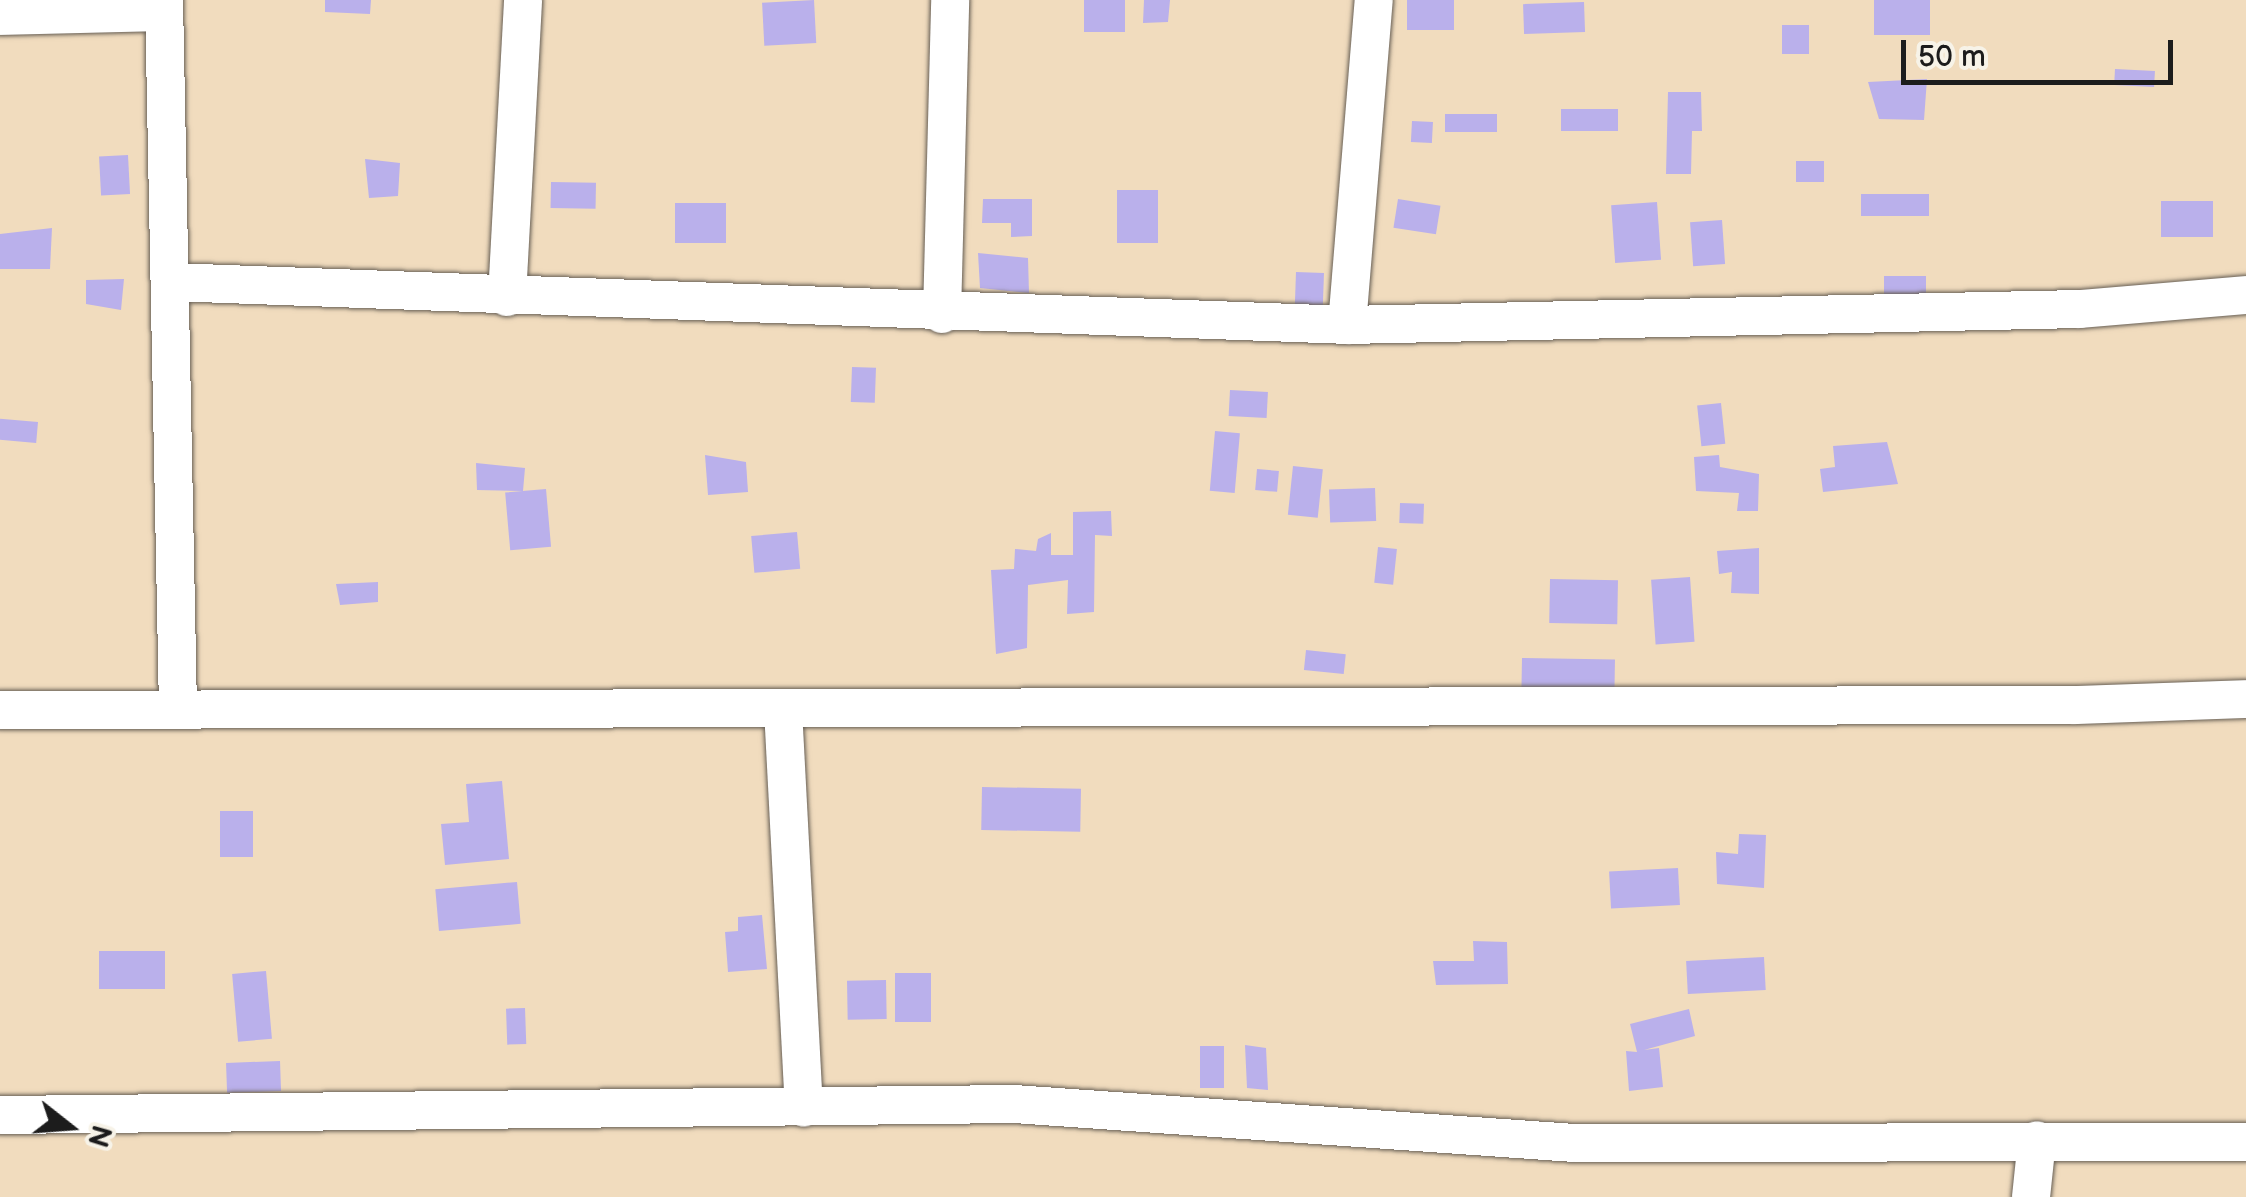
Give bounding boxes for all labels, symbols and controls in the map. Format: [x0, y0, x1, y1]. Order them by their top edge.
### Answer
scale bar [1906, 20, 2178, 82]
text: 50 m [1918, 39, 1986, 75]
north arrow [20, 1077, 120, 1177]
text: N [80, 1121, 118, 1151]

